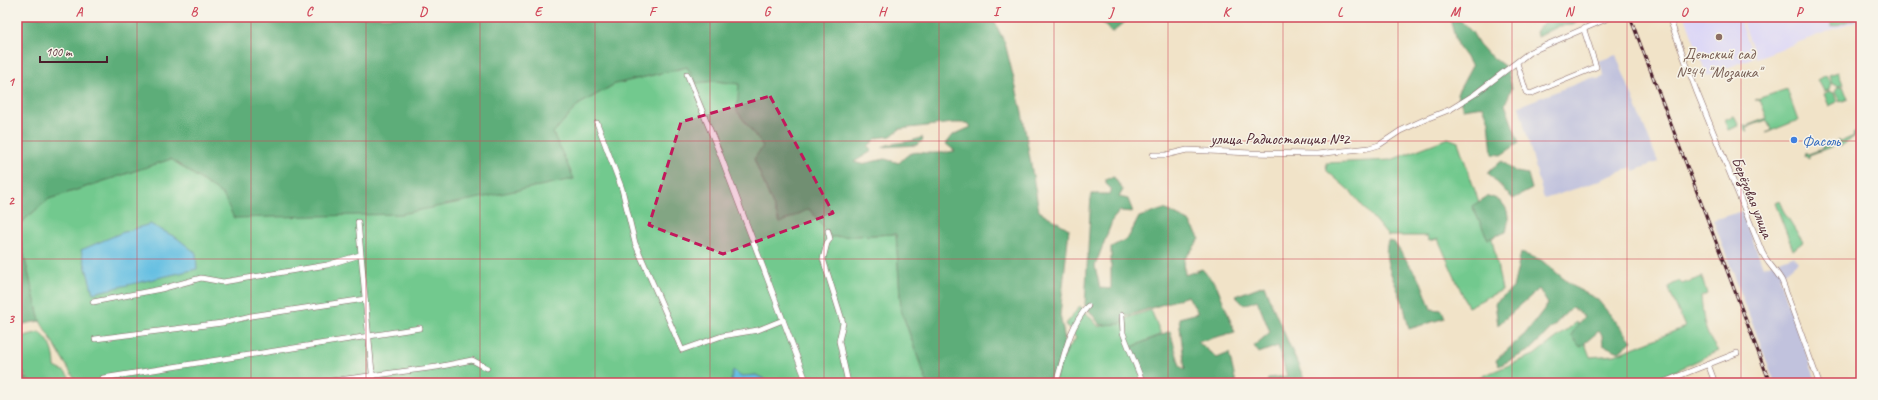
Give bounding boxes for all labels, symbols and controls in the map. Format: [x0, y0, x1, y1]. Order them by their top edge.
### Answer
text: A [76, 4, 84, 20]
text: B [191, 4, 199, 20]
text: C [306, 4, 314, 20]
text: D [419, 4, 428, 20]
text: E [535, 4, 544, 20]
text: F [649, 4, 658, 20]
text: G [764, 4, 772, 20]
text: H [878, 4, 888, 20]
text: I [993, 4, 1002, 20]
text: J [1108, 4, 1115, 20]
text: K [1223, 4, 1233, 20]
text: L [1337, 4, 1344, 20]
text: M [1450, 4, 1461, 20]
text: N [1565, 4, 1576, 20]
text: O [1681, 4, 1690, 20]
text: P [1796, 4, 1805, 20]
marker: Детский сад №44 "Мозаика" [1714, 32, 1724, 42]
scale bar [40, 38, 107, 64]
text: 100 m [46, 44, 73, 60]
place label: Детский сад №44 "Мозаика" [1676, 44, 1765, 82]
text: 1 [8, 74, 16, 90]
street label: улица Радиостанция №2 [1210, 129, 1351, 149]
place label: Фасоль [1802, 131, 1841, 151]
marker: Фасоль [1789, 135, 1799, 145]
street label: Берёзовая улица [1727, 154, 1778, 242]
text: 2 [8, 193, 15, 209]
text: 3 [8, 311, 15, 327]

